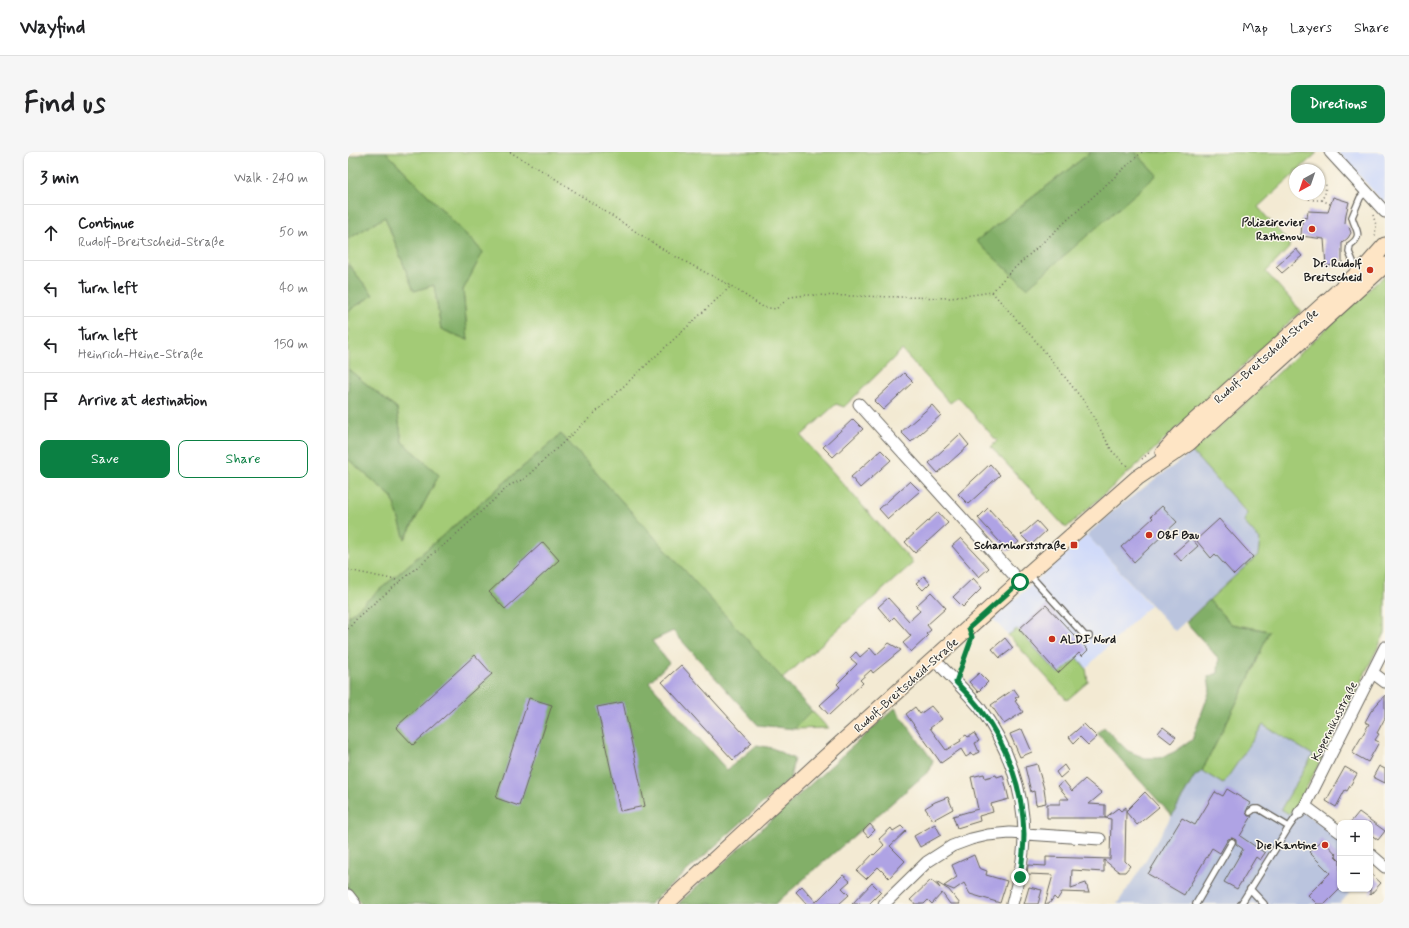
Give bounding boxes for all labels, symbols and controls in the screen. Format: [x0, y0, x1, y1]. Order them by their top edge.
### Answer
text: Wayfind [20, 15, 85, 40]
text: Map [1242, 19, 1268, 37]
text: Layers [1290, 19, 1332, 37]
text: Share [1354, 19, 1389, 37]
button: Directions [1291, 85, 1385, 123]
text: Find us [24, 86, 105, 123]
north arrow [1289, 164, 1325, 200]
text: 3 min [40, 167, 79, 189]
text: Walk · 240 m [234, 170, 308, 187]
text: Continue [78, 214, 134, 234]
place label: Polizeirevier Rathenow [1241, 215, 1304, 245]
icon: ahead [40, 222, 62, 244]
text: 50 m [279, 224, 308, 241]
marker: Polizeirevier Rathenow [1307, 224, 1317, 234]
text: Rudolf-Breitscheid-Straße [78, 234, 225, 251]
place label: Dr. Rudolf Breitscheid [1304, 256, 1363, 286]
marker: Dr. Rudolf Breitscheid [1365, 265, 1375, 275]
icon: left [40, 278, 62, 300]
text: Turn left [78, 279, 138, 299]
text: 40 m [279, 280, 308, 297]
street label: Rudolf-Breitscheid-Straße [1211, 305, 1322, 408]
text: Turn left [78, 326, 138, 346]
icon: left [40, 334, 62, 356]
text: 150 m [274, 336, 308, 353]
text: Heinrich-Heine-Straße [78, 346, 204, 363]
icon: arrive [40, 390, 62, 412]
text: Arrive at destination [78, 391, 207, 411]
button: Save [40, 440, 170, 478]
button: Share [178, 440, 308, 478]
place label: O&F Bau [1157, 528, 1199, 544]
marker: O&F Bau [1144, 530, 1154, 540]
place label: Scharnhorststraße [974, 538, 1066, 554]
marker: Scharnhorststraße [1069, 540, 1079, 550]
route start [1011, 573, 1029, 591]
place label: ALDI Nord [1060, 632, 1116, 648]
street label: Rudolf-Breitscheid-Straße [851, 634, 962, 737]
marker: ALDI Nord [1047, 634, 1057, 644]
street label: Kopernikusstraße [1308, 679, 1362, 764]
map controls [1337, 820, 1373, 892]
button: + [1337, 820, 1373, 856]
place label: Die Kantine [1255, 838, 1317, 854]
marker: Die Kantine [1320, 840, 1330, 850]
button: − [1337, 856, 1373, 892]
route end [1011, 868, 1029, 886]

